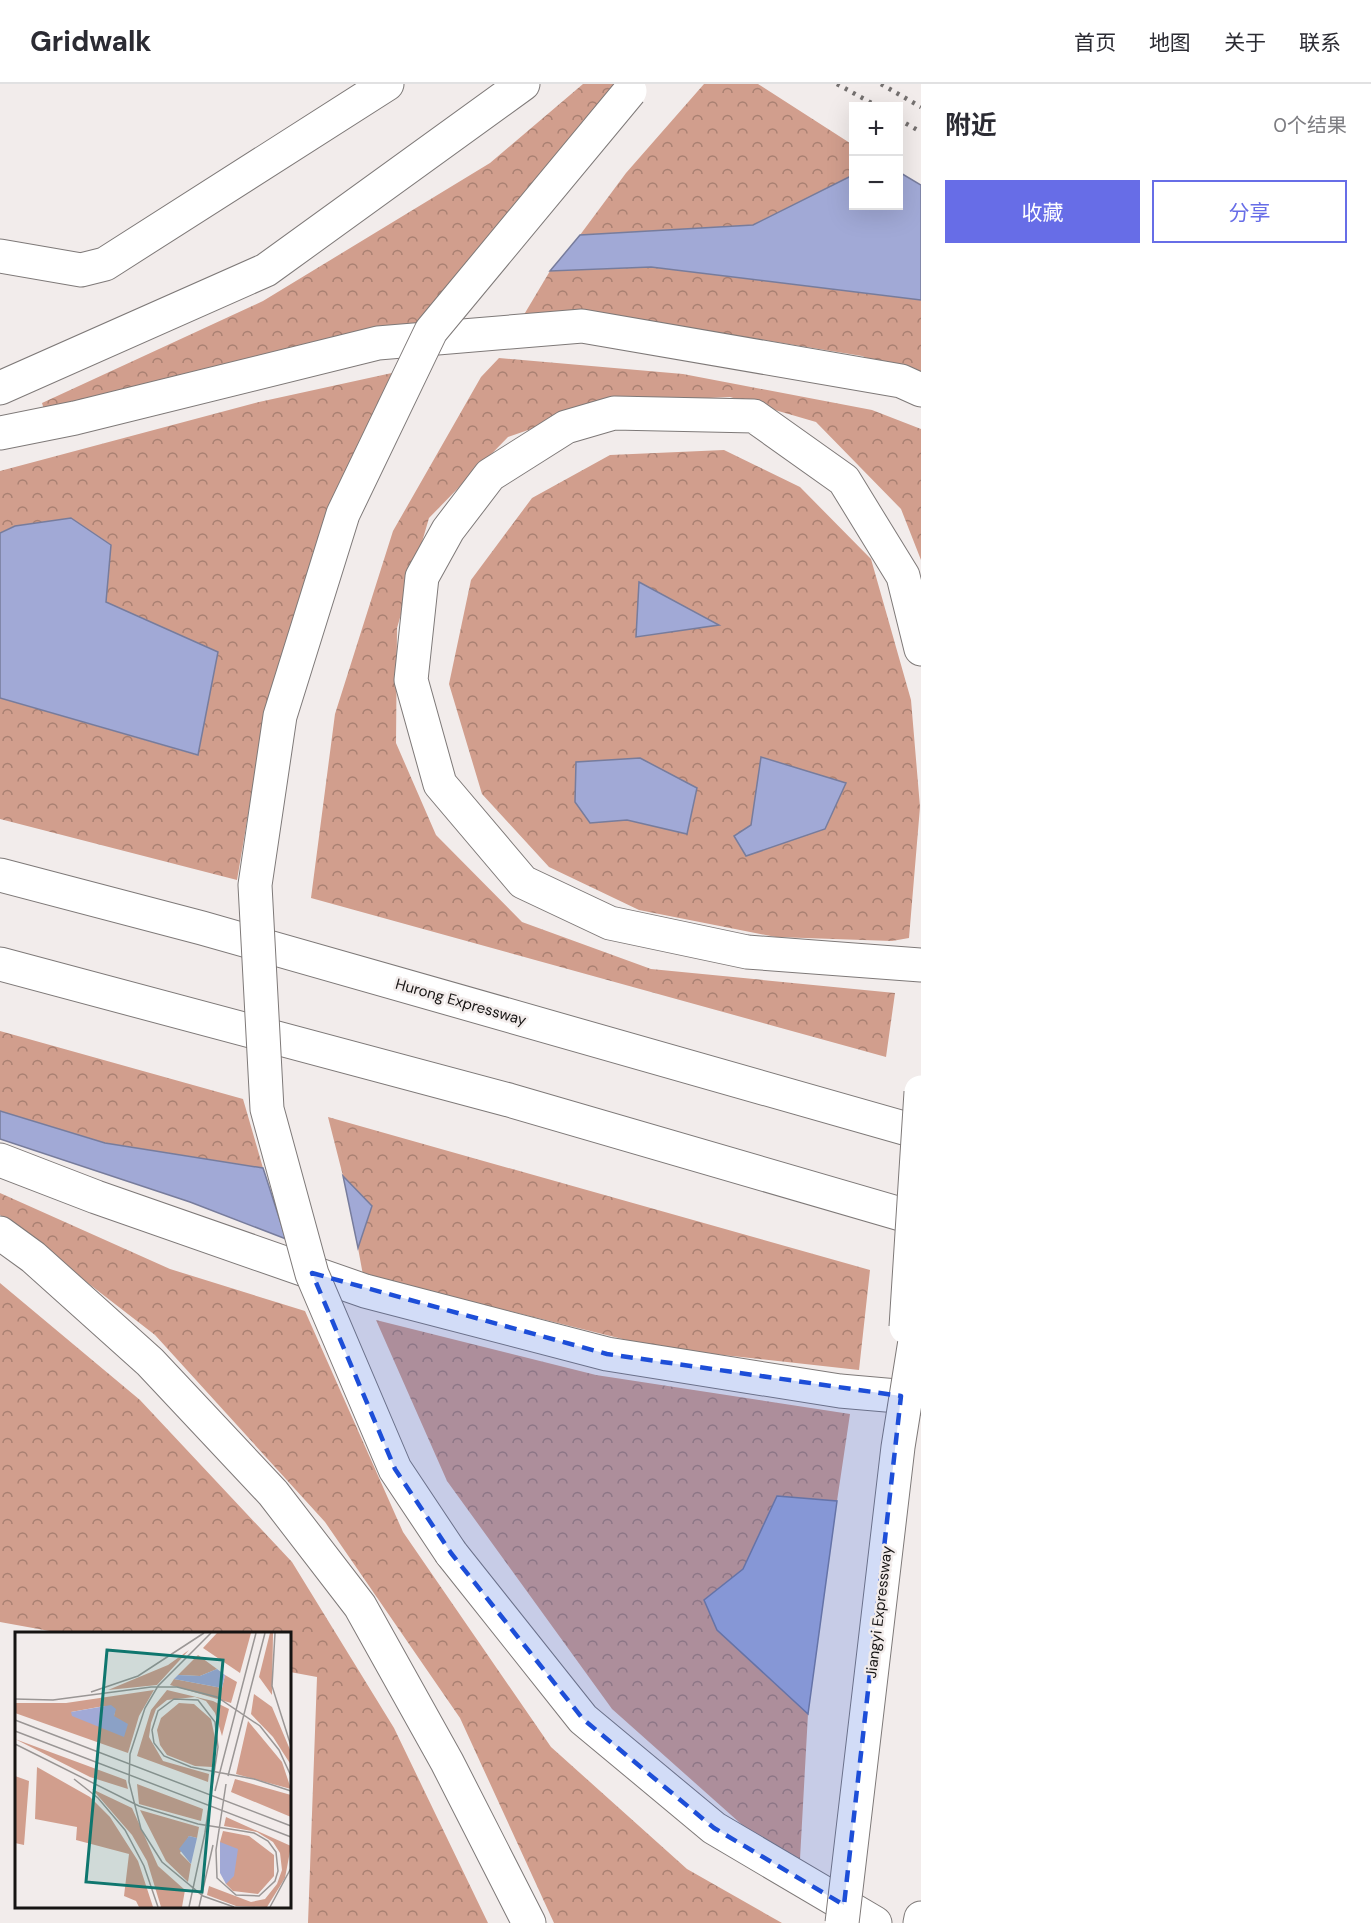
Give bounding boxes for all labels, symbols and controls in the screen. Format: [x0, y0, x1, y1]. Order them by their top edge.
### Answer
text: Gridwalk [30, 23, 152, 60]
text: 首页 [1074, 29, 1116, 57]
text: 地图 [1149, 29, 1191, 57]
text: 关于 [1224, 29, 1266, 57]
text: 联系 [1299, 29, 1341, 57]
map controls [849, 102, 903, 210]
button: + [849, 102, 903, 156]
text: 附近 [945, 108, 997, 142]
text: 0个结果 [1273, 112, 1347, 138]
button: − [849, 156, 903, 210]
button: 收藏 [945, 180, 1140, 243]
button: 分享 [1152, 180, 1347, 243]
street label: Hurong Expressway [393, 974, 529, 1030]
street label: Jiangyi Expressway [861, 1544, 897, 1679]
inset map [15, 1632, 291, 1908]

